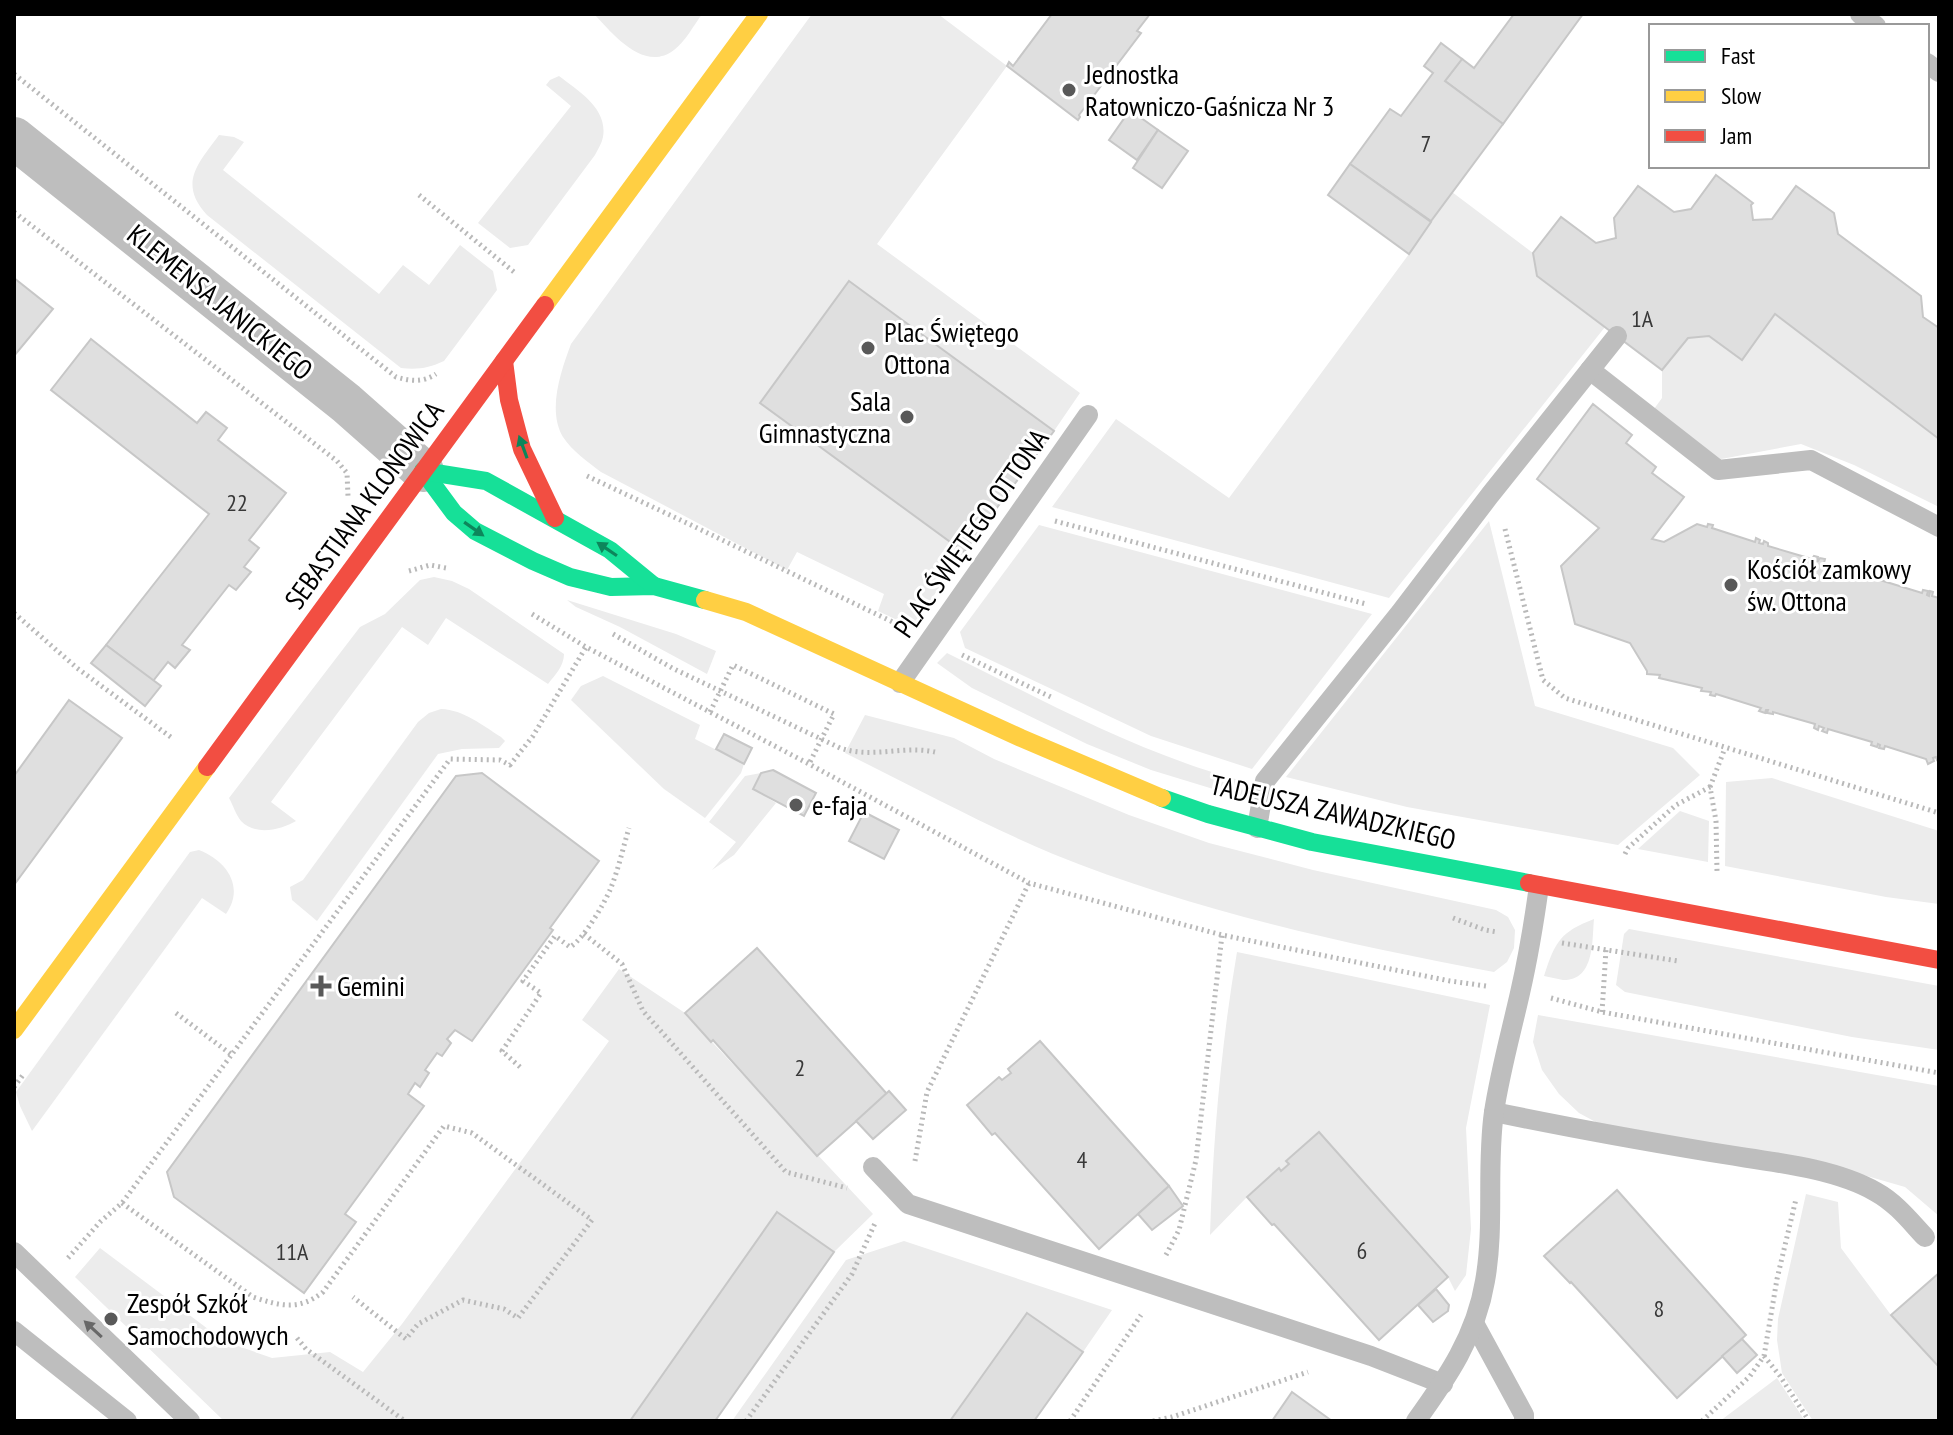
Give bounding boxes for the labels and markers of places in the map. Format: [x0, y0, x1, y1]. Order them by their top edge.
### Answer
place label: Jednostka Ratowniczo-Gaśnicza Nr 3 [1084, 55, 1334, 124]
marker: Jednostka Ratowniczo-Gaśnicza Nr 3 [1060, 81, 1078, 99]
place label: Plac Świętego Ottona [884, 313, 1019, 382]
marker: Plac Świętego Ottona [859, 339, 877, 357]
place label: Sala Gimnastyczna [759, 382, 891, 451]
marker: Sala Gimnastyczna [898, 408, 916, 426]
place label: Kościół zamkowy św. Ottona [1747, 550, 1912, 619]
marker: Kościół zamkowy św. Ottona [1722, 576, 1740, 594]
place label: e-faja [812, 786, 867, 823]
marker: e-faja [787, 796, 805, 814]
place label: Gemini [337, 967, 405, 1004]
marker: Gemini [312, 977, 330, 995]
place label: Zespół Szkół Samochodowych [127, 1284, 288, 1353]
marker: Zespół Szkół Samochodowych [102, 1310, 120, 1328]

